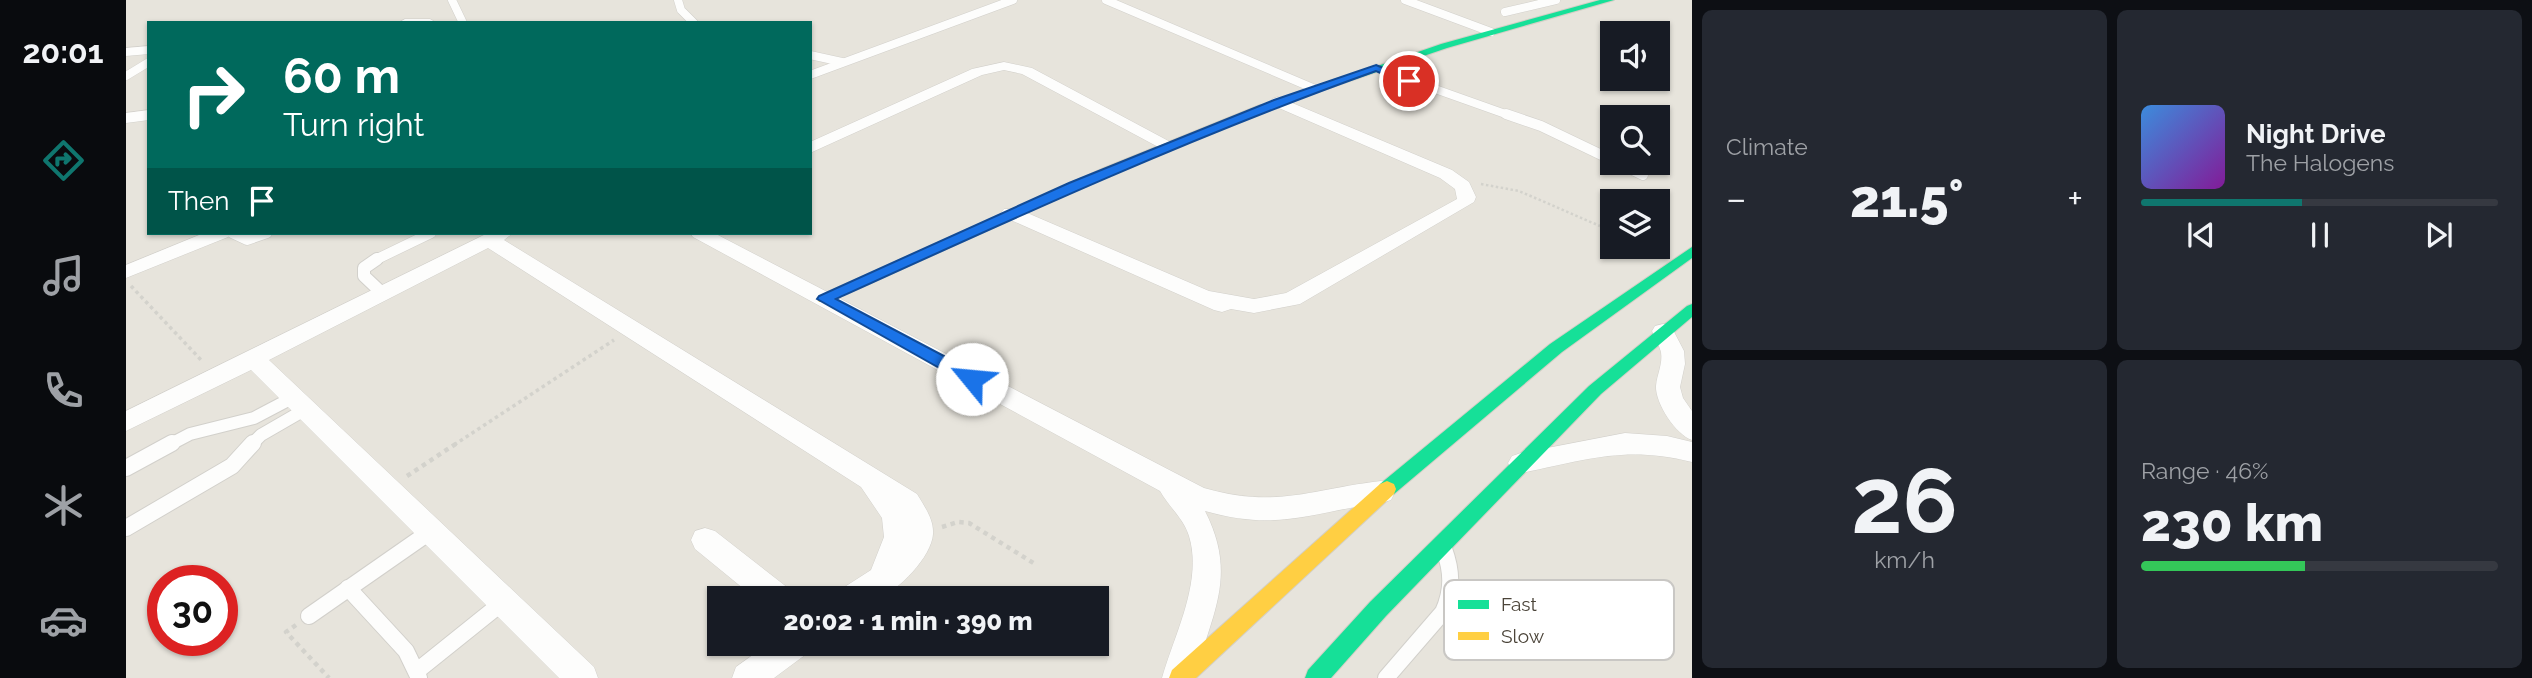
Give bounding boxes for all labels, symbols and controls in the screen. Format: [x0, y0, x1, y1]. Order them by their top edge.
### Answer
map controls [1600, 21, 1670, 259]
button: sound [1600, 21, 1670, 91]
text: 20:01 [22, 33, 104, 70]
text: 60 m [283, 47, 400, 104]
icon: right [168, 49, 259, 140]
pin [1379, 51, 1439, 111]
icon: arrive [1390, 62, 1428, 100]
button: search [1600, 105, 1670, 175]
text: Turn right [283, 106, 424, 143]
text: Night Drive [2246, 119, 2385, 149]
text: Climate [1726, 133, 1808, 160]
icon: directions [39, 136, 88, 185]
text: The Halogens [2246, 149, 2394, 176]
text: 21.5° [1850, 168, 1964, 229]
text: − [1726, 176, 1746, 221]
text: + [2067, 176, 2083, 221]
icon: arrive [243, 182, 281, 220]
text: Then [168, 186, 229, 216]
button: layers [1600, 189, 1670, 259]
icon: previous [2182, 216, 2220, 254]
icon: pause [2301, 216, 2339, 254]
icon: next [2420, 216, 2458, 254]
icon: music [39, 251, 88, 300]
position arrow [935, 342, 1009, 416]
icon: phone [39, 366, 88, 415]
text: 26 [1851, 447, 1958, 554]
text: Range · 46% [2141, 457, 2268, 484]
icon: climate [39, 481, 88, 530]
text: 230 km [2141, 492, 2323, 553]
text: km/h [1874, 546, 1935, 573]
speed limit sign: 30 [147, 565, 238, 656]
legend [1444, 580, 1674, 660]
text: Fast [1501, 593, 1537, 615]
icon: car [39, 596, 88, 645]
text: 20:02 · 1 min · 390 m [783, 606, 1033, 636]
text: Slow [1501, 625, 1545, 647]

